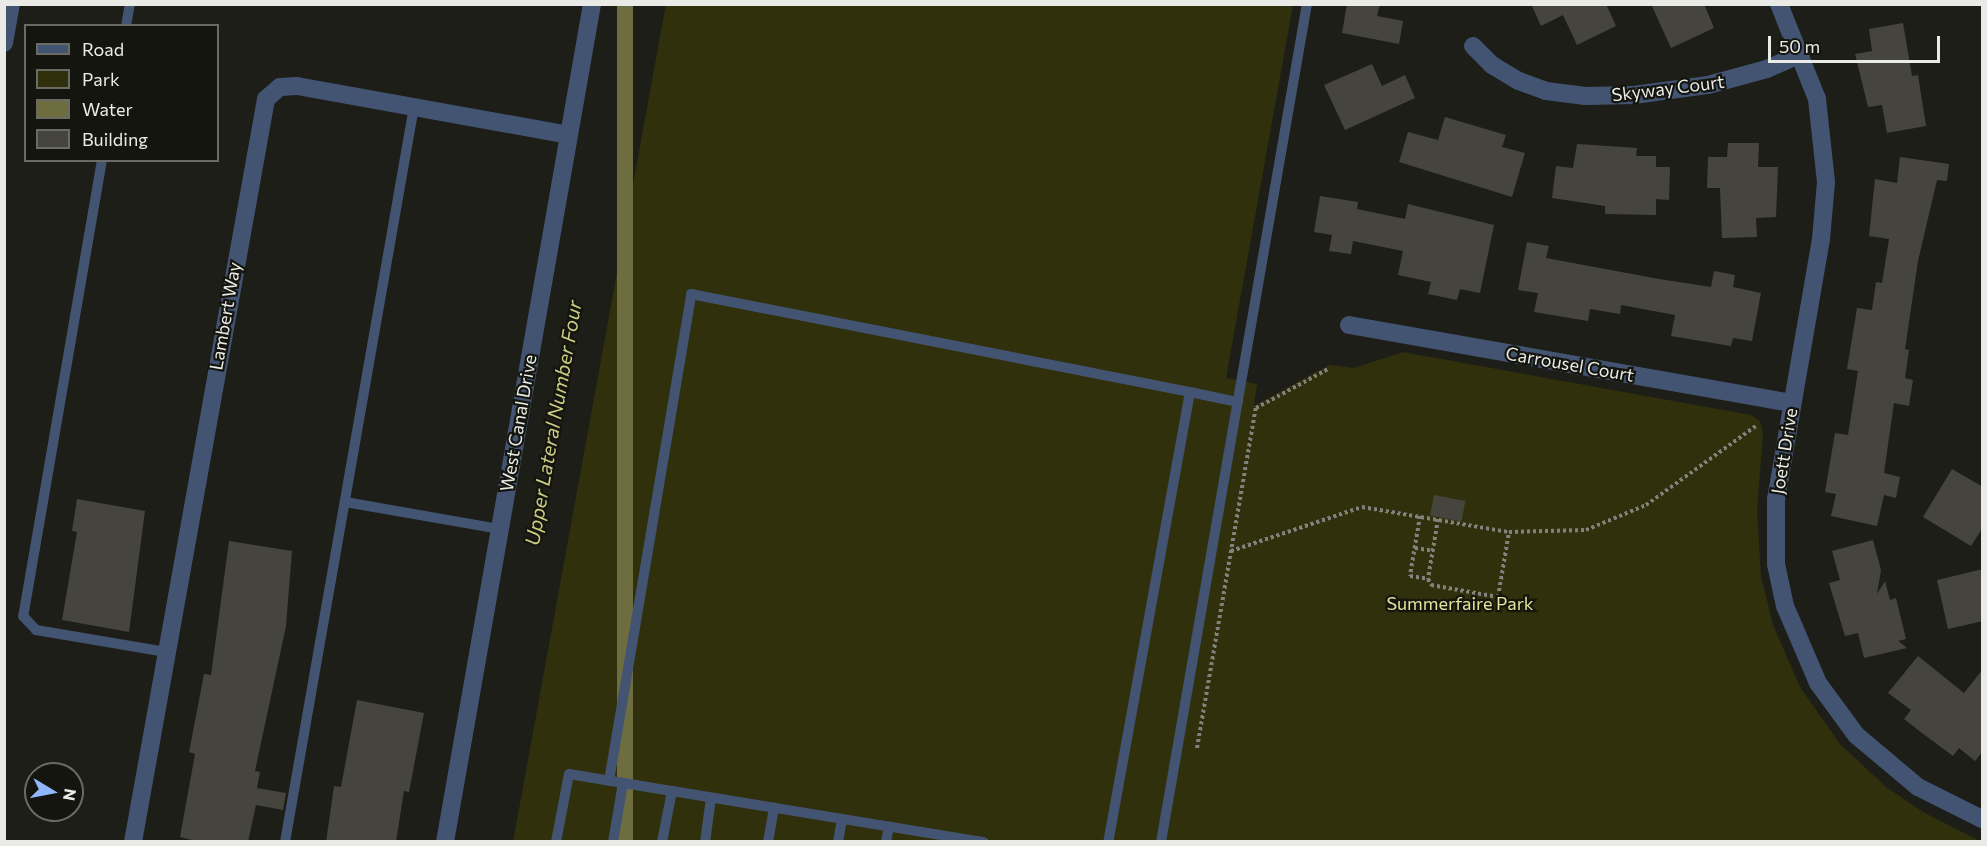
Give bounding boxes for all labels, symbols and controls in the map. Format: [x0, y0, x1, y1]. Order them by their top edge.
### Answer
legend [24, 24, 219, 162]
scale bar [1771, 24, 1944, 62]
text: 50 m [1779, 35, 1820, 57]
text: Road [82, 38, 124, 60]
text: Park [82, 68, 120, 90]
street label: Skyway Court [1610, 70, 1726, 106]
text: Water [82, 98, 133, 120]
text: Building [82, 128, 148, 150]
street label: Lambert Way [205, 260, 245, 372]
water label: Upper Lateral Number Four [520, 299, 586, 547]
street label: Carrousel Court [1504, 342, 1636, 386]
street label: West Canal Drive [495, 353, 541, 493]
street label: Joett Drive [1767, 406, 1801, 496]
park label: Summerfaire Park [1386, 592, 1534, 614]
north arrow [24, 762, 84, 822]
text: N [60, 787, 81, 802]

